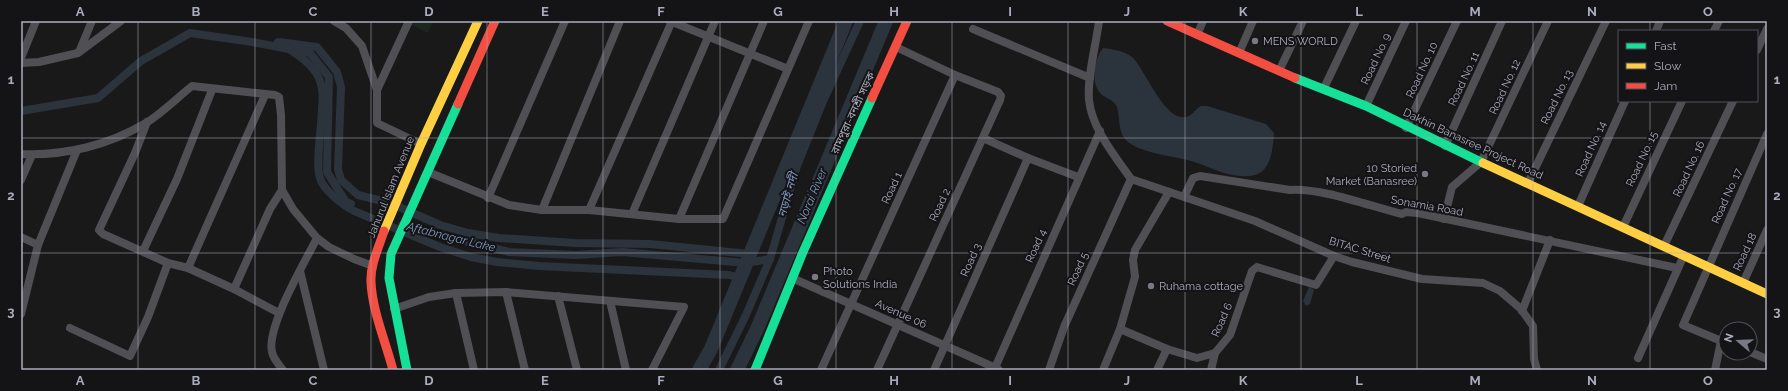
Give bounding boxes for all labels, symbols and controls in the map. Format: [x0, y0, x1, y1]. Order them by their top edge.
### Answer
text: A [76, 4, 85, 19]
text: B [192, 4, 201, 19]
text: C [309, 4, 318, 19]
text: D [424, 4, 434, 19]
text: E [541, 4, 549, 19]
text: F [657, 4, 665, 19]
text: G [773, 4, 783, 19]
text: H [889, 4, 899, 19]
text: I [1008, 4, 1012, 19]
text: J [1124, 4, 1130, 19]
text: K [1239, 4, 1248, 19]
text: L [1355, 4, 1363, 19]
text: M [1469, 4, 1481, 19]
text: N [1587, 4, 1597, 19]
text: O [1703, 4, 1713, 19]
legend [1618, 30, 1758, 102]
street label: Road No. 9 [1358, 31, 1394, 87]
place label: MENS WORLD [1263, 35, 1338, 48]
marker: MENS WORLD [1250, 36, 1260, 46]
text: Fast [1654, 39, 1677, 53]
street label: Road No. 10 [1403, 40, 1441, 100]
street label: Road No. 11 [1446, 50, 1482, 108]
street label: Road No. 12 [1487, 57, 1524, 117]
text: Slow [1654, 59, 1681, 73]
street label: Road No. 13 [1538, 67, 1576, 127]
street label: রামপুরা-বনশ্রী সড়ক [828, 70, 878, 157]
text: 1 [8, 72, 15, 87]
text: 1 [1774, 72, 1781, 87]
text: Jam [1654, 79, 1677, 93]
street label: Dakhin Banasree Project Road [1401, 106, 1545, 182]
street label: Road No. 14 [1573, 119, 1609, 179]
street label: Road No. 15 [1624, 129, 1660, 189]
street label: Jahurul Islam Avenue [365, 134, 417, 240]
street label: Road No. 16 [1670, 139, 1708, 199]
place label: 10 Storied Market (Banasree) [1326, 162, 1417, 188]
water label: Norai River [794, 165, 830, 226]
street label: Road No. 17 [1709, 166, 1745, 226]
water label: নড়াই নদী [775, 169, 802, 219]
marker: 10 Storied Market (Banasree) [1420, 169, 1430, 179]
street label: Road 1 [879, 170, 905, 206]
street label: Road 2 [927, 186, 953, 224]
text: 2 [7, 188, 15, 203]
text: 2 [1773, 188, 1781, 203]
street label: Sonamia Road [1390, 193, 1464, 219]
water label: Aftabnagar Lake [404, 219, 497, 255]
street label: Road 4 [1023, 227, 1049, 265]
street label: Road 18 [1731, 231, 1759, 273]
street label: BITAC Street [1327, 234, 1393, 266]
street label: Road 3 [958, 241, 984, 279]
street label: Road 5 [1065, 250, 1091, 288]
place label: Photo Solutions India [823, 265, 897, 291]
marker: Photo Solutions India [810, 272, 820, 282]
place label: Ruhama cottage [1159, 280, 1244, 293]
marker: Ruhama cottage [1146, 281, 1156, 291]
street label: Avenue 06 [873, 297, 929, 331]
street label: Road 6 [1209, 301, 1235, 339]
text: 3 [7, 304, 15, 319]
text: 3 [1773, 304, 1781, 319]
north arrow [1718, 321, 1758, 361]
text: N [1722, 332, 1737, 344]
text: A [76, 373, 85, 388]
text: B [192, 373, 201, 388]
text: C [309, 373, 318, 388]
text: D [424, 373, 434, 388]
text: E [541, 373, 549, 388]
text: F [657, 373, 665, 388]
text: G [773, 373, 783, 388]
text: H [889, 373, 899, 388]
text: I [1008, 373, 1012, 388]
text: J [1124, 373, 1130, 388]
text: K [1239, 373, 1248, 388]
text: L [1355, 373, 1363, 388]
text: M [1469, 373, 1481, 388]
text: N [1587, 373, 1597, 388]
text: O [1703, 373, 1713, 388]

